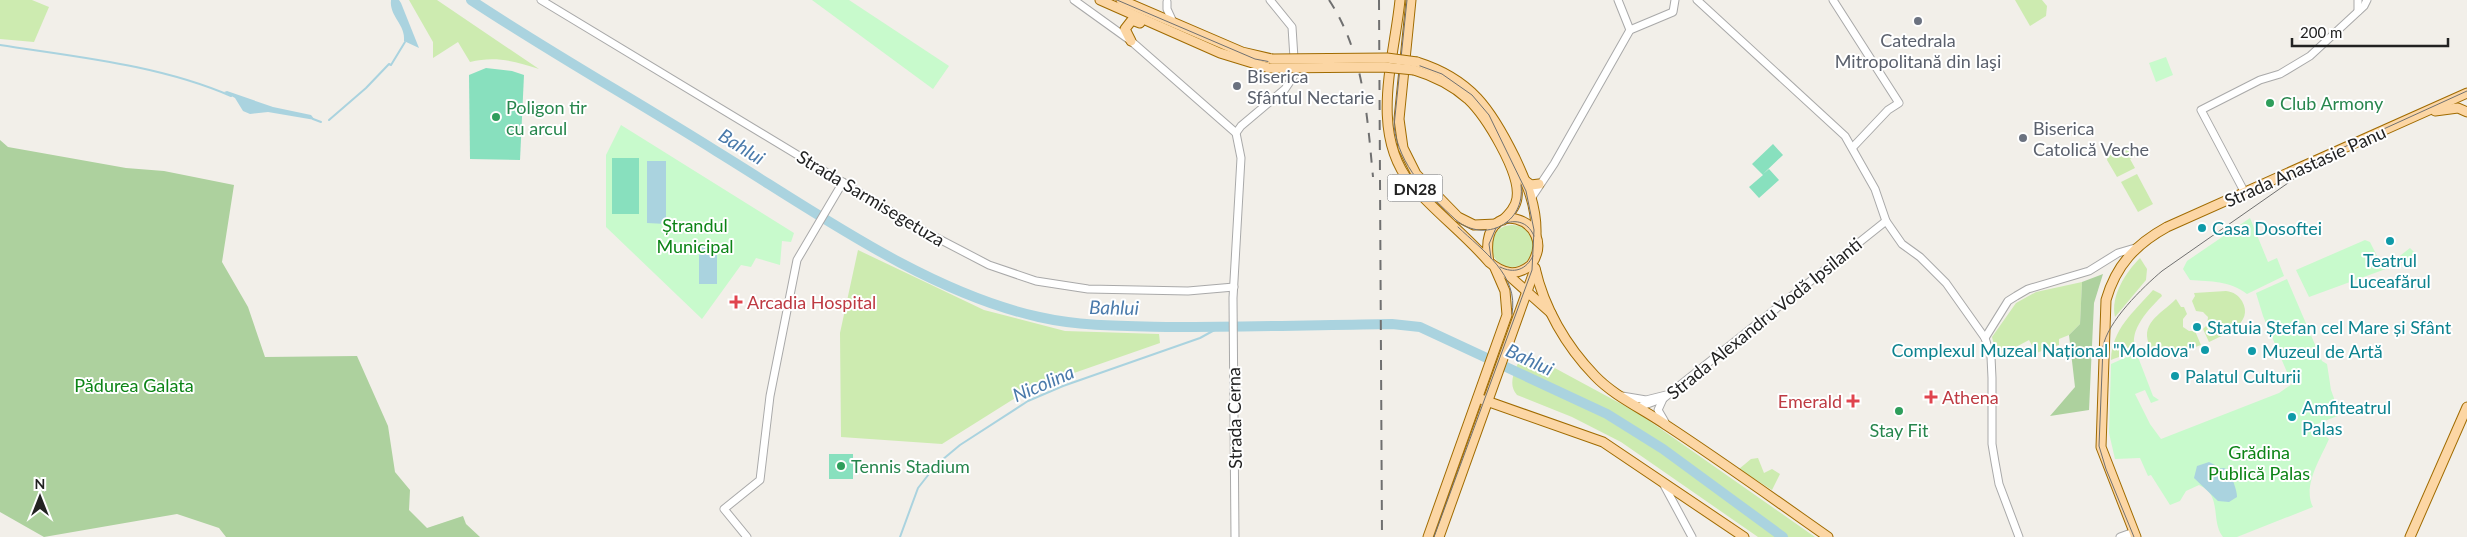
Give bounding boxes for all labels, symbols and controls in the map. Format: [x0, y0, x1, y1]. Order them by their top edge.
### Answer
marker: Catedrala Mitropolitană din Iaşi [1912, 15, 1924, 27]
scale bar [2292, 15, 2448, 47]
text: 200 m [2300, 23, 2342, 41]
place label: Catedrala Mitropolitană din Iaşi [1835, 29, 2001, 72]
place label: Biserica Sfântul Nectarie [1247, 65, 1374, 108]
marker: Biserica Sfântul Nectarie [1231, 80, 1243, 92]
place label: Club Armony [2280, 92, 2384, 114]
place label: Poligon tir cu arcul [506, 96, 587, 139]
marker: Club Armony [2264, 97, 2276, 109]
marker: Poligon tir cu arcul [490, 111, 502, 123]
place label: Biserica Catolică Veche [2033, 117, 2149, 160]
street label: Strada Anastasie Panu [2221, 121, 2389, 211]
water label: Bahlui [715, 123, 770, 169]
marker: Biserica Catolică Veche [2017, 132, 2029, 144]
street label: Strada Sarmisegetuza [793, 145, 949, 251]
road number: DN28 [1388, 174, 1442, 202]
park label: Ștrandul Municipal [656, 214, 734, 257]
place label: Casa Dosoftei [2212, 217, 2322, 239]
marker: Casa Dosoftei [2196, 222, 2208, 234]
street label: Strada Alexandru Vodă Ipsilanti [1662, 232, 1866, 404]
marker: Teatrul Luceafărul [2384, 235, 2396, 247]
place label: Teatrul Luceafărul [2349, 249, 2431, 292]
place label: Arcadia Hospital [747, 291, 876, 313]
marker: Arcadia Hospital [729, 295, 743, 309]
water label: Bahlui [1089, 295, 1140, 319]
place label: Statuia Ștefan cel Mare și Sfânt [2207, 316, 2452, 338]
marker: Statuia Ștefan cel Mare și Sfânt [2191, 321, 2203, 333]
water label: Bahlui [1503, 338, 1558, 380]
place label: Complexul Muzeal Național "Moldova" [1891, 339, 2195, 361]
place label: Muzeul de Artă [2262, 340, 2383, 362]
marker: Complexul Muzeal Național "Moldova" [2199, 344, 2211, 356]
marker: Muzeul de Artă [2246, 345, 2258, 357]
water label: Nicolina [1009, 360, 1077, 406]
place label: Palatul Culturii [2185, 365, 2301, 387]
street label: Strada Cerna [1222, 367, 1246, 469]
marker: Palatul Culturii [2169, 370, 2181, 382]
park label: Pădurea Galata [74, 374, 194, 396]
place label: Athena [1942, 386, 1999, 408]
place label: Emerald [1778, 390, 1842, 412]
marker: Athena [1924, 390, 1938, 404]
marker: Emerald [1846, 394, 1860, 408]
place label: Amfiteatrul Palas [2302, 396, 2391, 439]
marker: Stay Fit [1893, 405, 1905, 417]
marker: Amfiteatrul Palas [2286, 411, 2298, 423]
place label: Stay Fit [1870, 419, 1929, 441]
park label: Grădina Publică Palas [2208, 441, 2310, 484]
place label: Tennis Stadium [851, 455, 970, 477]
marker: Tennis Stadium [835, 460, 847, 472]
north arrow [15, 472, 65, 522]
text: N [35, 475, 45, 492]

